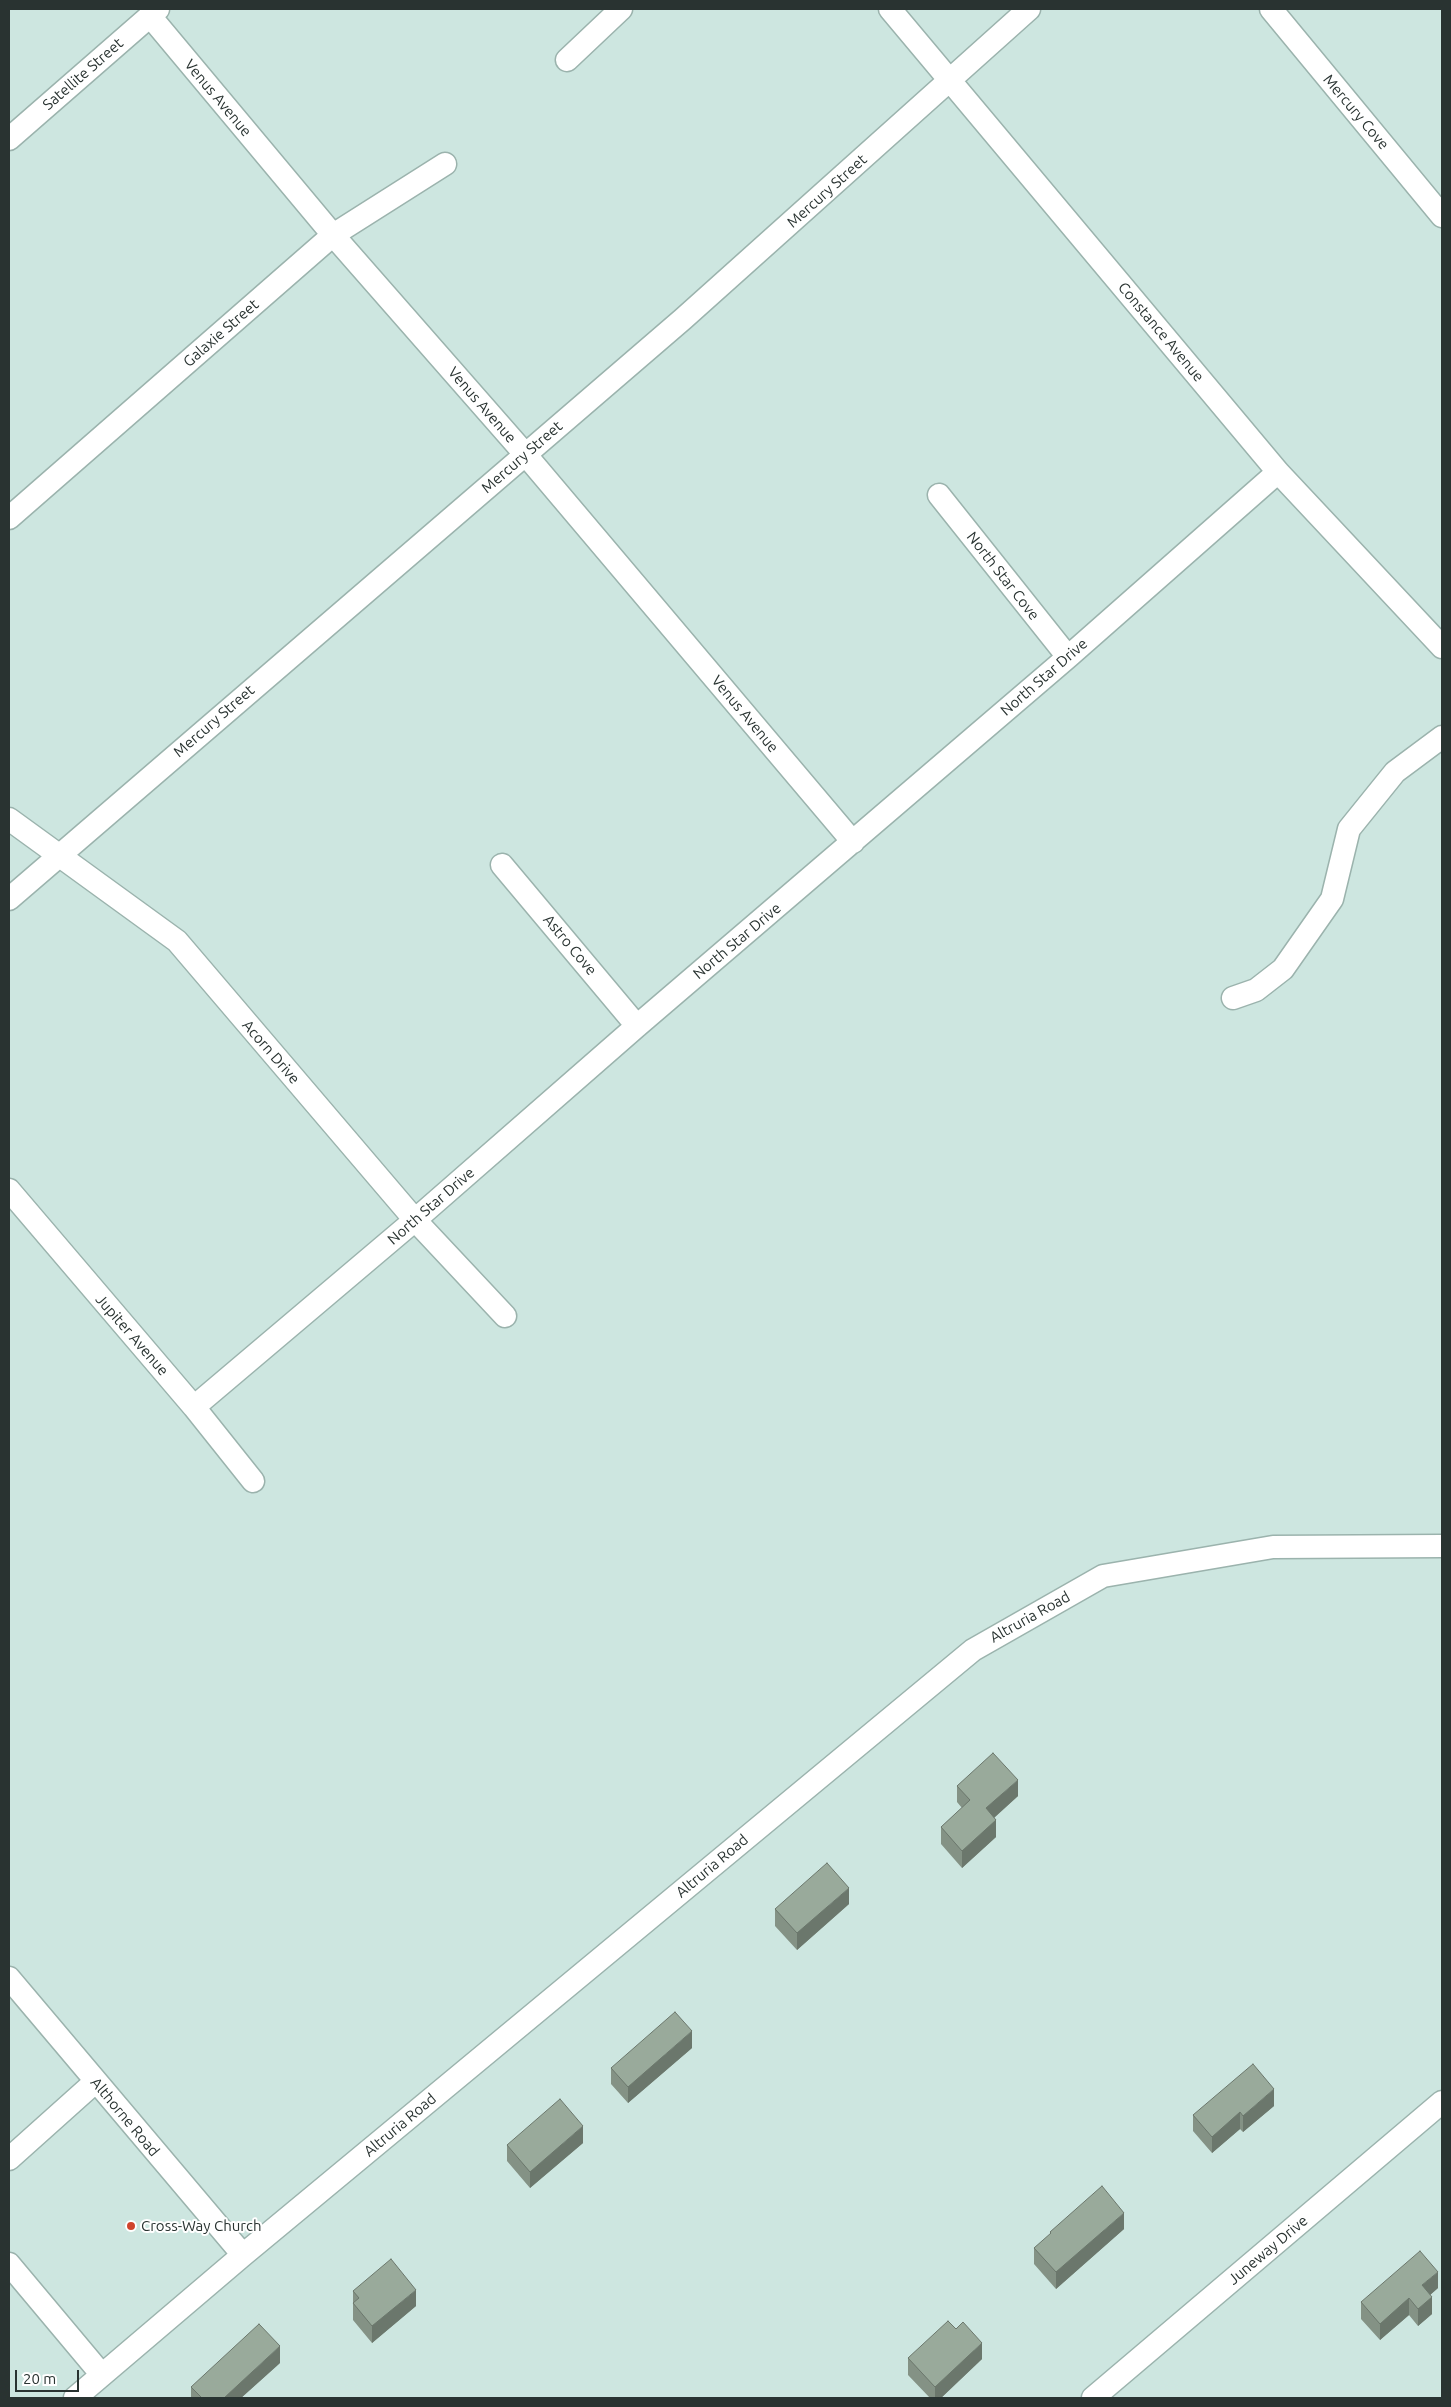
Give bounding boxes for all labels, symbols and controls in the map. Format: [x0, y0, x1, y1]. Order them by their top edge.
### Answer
street label: Satellite Street [39, 34, 127, 114]
street label: Venus Avenue [181, 56, 255, 140]
street label: Mercury Cove [1319, 71, 1393, 153]
street label: Mercury Street [783, 150, 871, 232]
street label: Constance Avenue [1114, 279, 1208, 385]
street label: Galaxie Street [180, 295, 262, 371]
street label: Venus Avenue [444, 363, 520, 447]
street label: Mercury Street [478, 417, 566, 497]
street label: North Star Cove [963, 528, 1043, 624]
street label: North Star Drive [997, 634, 1091, 720]
street label: Venus Avenue [708, 672, 782, 756]
street label: Mercury Street [170, 681, 258, 761]
street label: North Star Drive [689, 899, 785, 983]
street label: Astro Cove [539, 911, 601, 979]
street label: Acorn Drive [238, 1016, 304, 1088]
street label: North Star Drive [384, 1163, 478, 1249]
street label: Jupiter Avenue [92, 1291, 172, 1379]
street label: Altruria Road [987, 1588, 1073, 1646]
street label: Altruria Road [672, 1831, 752, 1901]
street label: Althorne Road [87, 2074, 163, 2160]
street label: Altruria Road [360, 2090, 440, 2160]
street label: Juneway Drive [1225, 2212, 1311, 2288]
place label: Cross-Way Church [141, 2217, 261, 2235]
marker: Cross-Way Church [125, 2220, 137, 2232]
scale bar [18, 2360, 81, 2392]
text: 20 m [23, 2370, 56, 2387]

